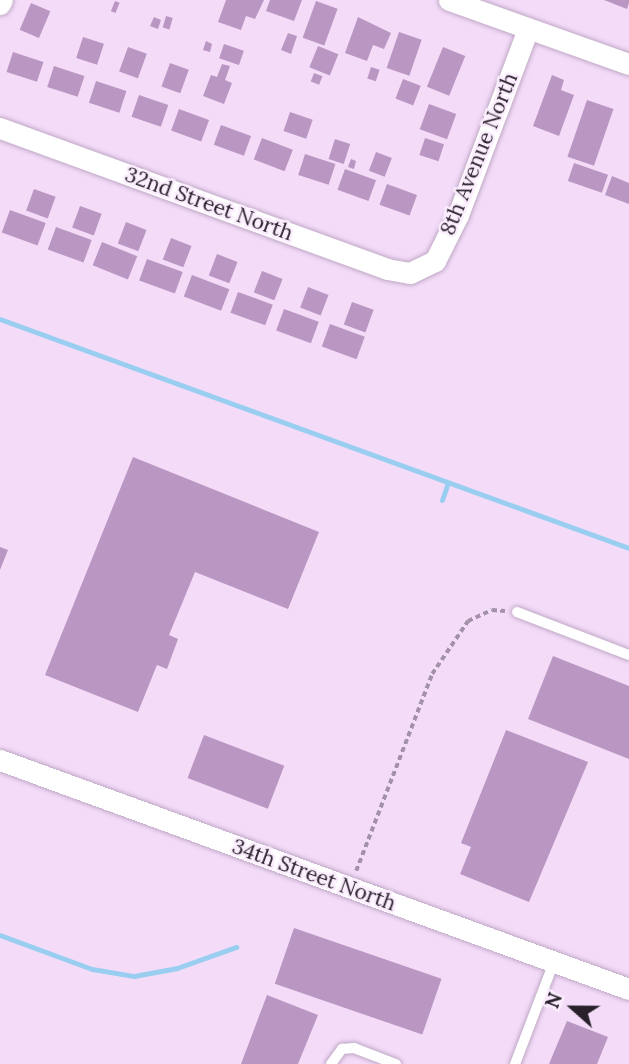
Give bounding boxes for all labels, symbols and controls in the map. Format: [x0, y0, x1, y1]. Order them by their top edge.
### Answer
street label: 8th Avenue North [435, 69, 523, 239]
street label: 32nd Street North [122, 162, 296, 246]
street label: 34th Street North [229, 834, 399, 916]
north arrow [538, 973, 608, 1043]
text: N [540, 989, 567, 1012]

